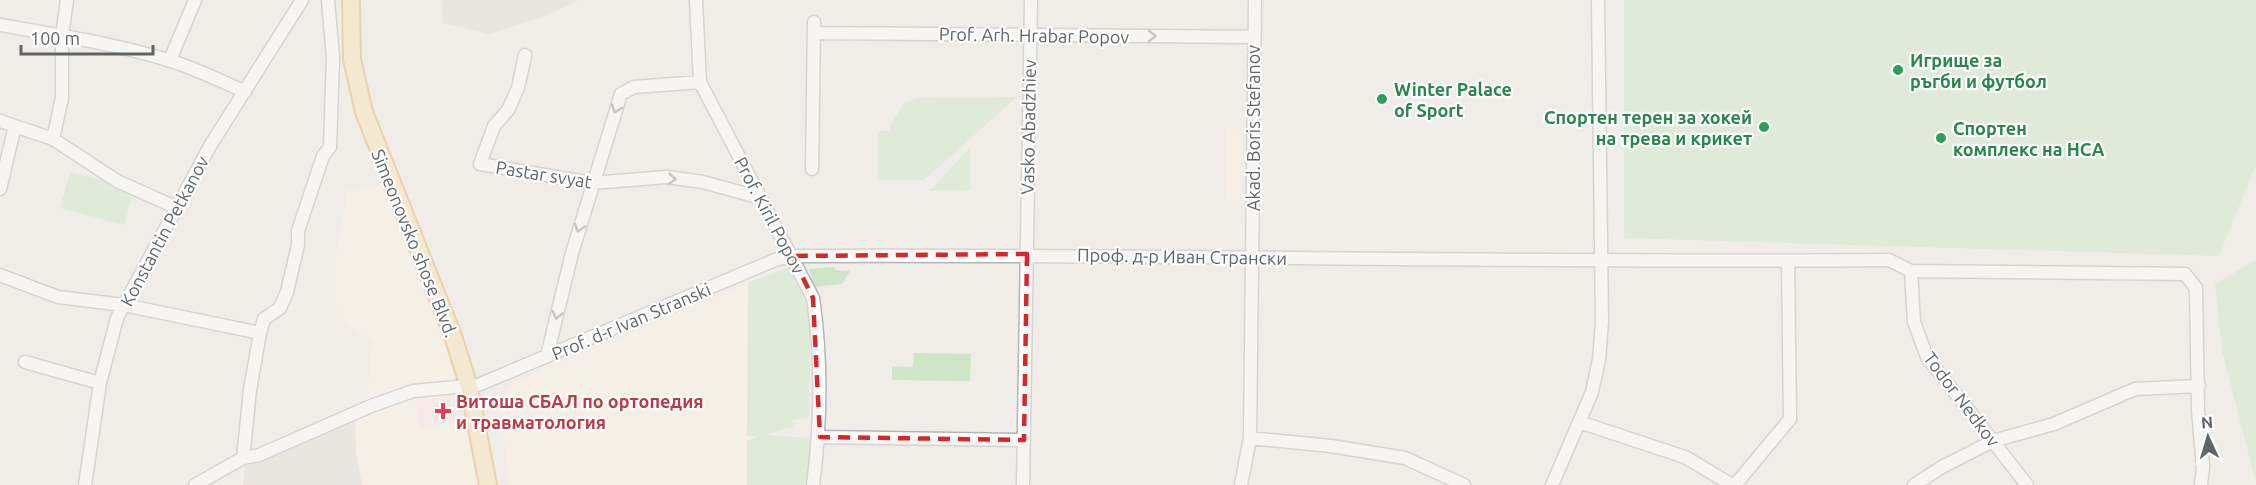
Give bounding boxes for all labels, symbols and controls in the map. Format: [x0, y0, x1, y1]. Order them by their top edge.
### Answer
scale bar [21, 18, 153, 56]
street label: Prof. Arh. Hrabar Popov [939, 23, 1130, 47]
text: 100 m [30, 28, 80, 48]
one-way arrow [1147, 30, 1156, 42]
street label: Akad. Boris Stefanov [1243, 45, 1263, 211]
place label: Игрище за ръгби и футбол [1910, 50, 2047, 91]
street label: Vasko Abadzhiev [1017, 59, 1039, 195]
marker: Игрище за ръгби и футбол [1891, 63, 1905, 77]
place label: Winter Palace of Sport [1394, 79, 1512, 120]
marker: Winter Palace of Sport [1375, 92, 1389, 106]
one-way arrow [610, 103, 623, 114]
place label: Спортен терен за хокей на трева и крикет [1544, 107, 1752, 148]
place label: Спортен комплекс на НСА [1953, 118, 2105, 159]
marker: Спортен терен за хокей на трева и крикет [1757, 120, 1771, 134]
marker: Спортен комплекс на НСА [1934, 131, 1948, 145]
street label: Simeonovsko shose Blvd. [368, 146, 462, 340]
street label: Konstantin Petkanov [116, 152, 212, 309]
street label: Prof. Kiril Popov [731, 153, 809, 277]
street label: Pastar svyat [495, 157, 593, 191]
one-way arrow [667, 172, 676, 185]
one-way arrow [574, 222, 586, 233]
street label: Проф. д-р Иван Странски [1077, 244, 1287, 268]
street label: Prof. d-r Ivan Stranski [549, 278, 713, 364]
one-way arrow [551, 310, 564, 320]
street label: Todor Nedkov [1920, 348, 2004, 450]
place label: Витоша СБАЛ по ортопедия и травматология [456, 391, 703, 432]
marker: Витоша СБАЛ по ортопедия и травматология [434, 402, 452, 420]
north arrow [2178, 407, 2238, 467]
text: N [2200, 413, 2214, 431]

